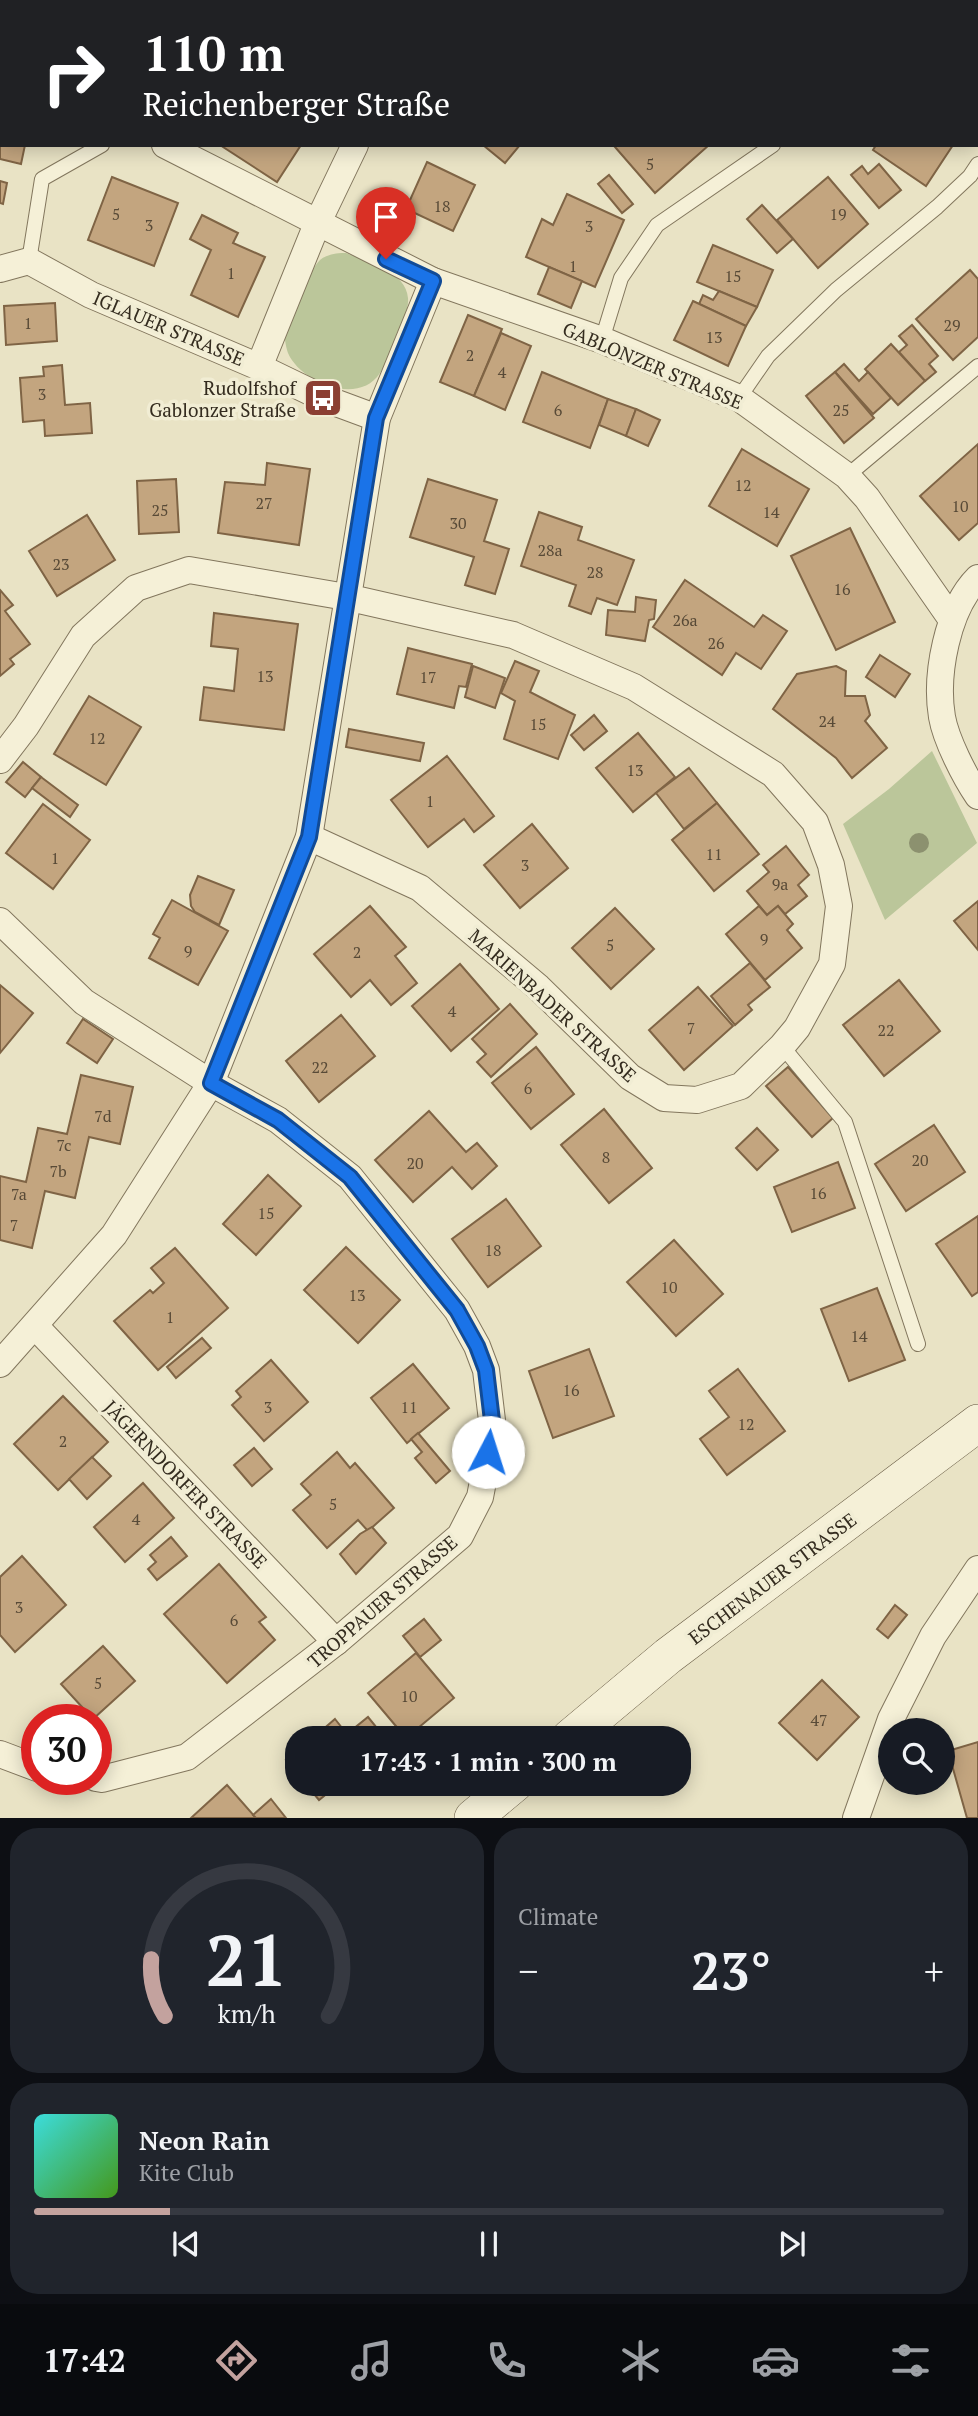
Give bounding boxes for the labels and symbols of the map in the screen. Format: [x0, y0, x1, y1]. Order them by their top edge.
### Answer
house number: 5 [646, 153, 654, 175]
pin [356, 187, 416, 259]
house number: 18 [433, 195, 451, 217]
house number: 5 [112, 203, 120, 225]
house number: 19 [829, 203, 847, 225]
house number: 3 [145, 214, 153, 236]
house number: 3 [585, 215, 593, 237]
house number: 1 [569, 255, 577, 277]
house number: 1 [227, 262, 235, 284]
house number: 15 [724, 265, 742, 287]
street label: IGLAUER STRASSE [89, 285, 249, 371]
house number: 1 [24, 312, 32, 334]
house number: 29 [943, 314, 961, 336]
street label: GABLONZER STRASSE [559, 316, 747, 414]
house number: 13 [705, 326, 723, 348]
house number: 2 [466, 344, 474, 366]
house number: 4 [498, 361, 507, 383]
place label: Rudolfshof Gablonzer Straße [149, 375, 297, 422]
bus stop icon: Rudolfshof Gablonzer Straße [302, 377, 344, 419]
house number: 3 [38, 383, 46, 405]
house number: 6 [554, 399, 563, 421]
house number: 25 [832, 399, 850, 421]
house number: 12 [734, 474, 752, 496]
house number: 27 [255, 492, 273, 514]
house number: 10 [951, 495, 969, 517]
house number: 25 [151, 499, 169, 521]
house number: 14 [762, 501, 780, 523]
house number: 30 [449, 512, 467, 534]
house number: 28a [537, 539, 563, 561]
house number: 23 [52, 553, 70, 575]
house number: 28 [586, 561, 604, 583]
house number: 16 [833, 578, 851, 600]
house number: 26a [672, 609, 698, 631]
house number: 26 [707, 632, 725, 654]
house number: 13 [256, 665, 274, 687]
house number: 17 [419, 666, 437, 688]
house number: 24 [818, 710, 836, 732]
house number: 15 [529, 713, 547, 735]
house number: 12 [88, 727, 106, 749]
house number: 13 [626, 759, 644, 781]
house number: 1 [426, 790, 434, 812]
house number: 11 [705, 843, 723, 865]
house number: 1 [51, 847, 59, 869]
house number: 3 [521, 854, 529, 876]
house number: 9a [772, 873, 788, 895]
street label: MARIENBADER STRASSE [464, 923, 642, 1087]
house number: 9 [760, 928, 768, 950]
house number: 5 [606, 934, 614, 956]
house number: 9 [184, 940, 192, 962]
house number: 2 [353, 941, 361, 963]
house number: 4 [448, 1000, 457, 1022]
house number: 7 [687, 1017, 695, 1039]
house number: 22 [877, 1019, 895, 1041]
house number: 22 [311, 1056, 329, 1078]
house number: 6 [524, 1077, 533, 1099]
house number: 7d [94, 1105, 112, 1127]
house number: 7c [56, 1134, 72, 1156]
house number: 8 [602, 1146, 610, 1168]
house number: 20 [911, 1149, 929, 1171]
house number: 20 [406, 1152, 424, 1174]
house number: 7b [49, 1160, 67, 1182]
house number: 16 [809, 1182, 827, 1204]
house number: 7a [11, 1183, 27, 1205]
house number: 15 [257, 1202, 275, 1224]
house number: 7 [10, 1214, 18, 1236]
house number: 18 [484, 1239, 502, 1261]
house number: 10 [660, 1276, 678, 1298]
house number: 13 [348, 1284, 366, 1306]
house number: 1 [166, 1306, 174, 1328]
house number: 14 [850, 1325, 868, 1347]
house number: 16 [562, 1379, 580, 1401]
street label: JÄGERNDORFER STRASSE [99, 1394, 273, 1574]
house number: 3 [264, 1396, 272, 1418]
house number: 11 [400, 1396, 418, 1418]
house number: 12 [737, 1413, 755, 1435]
position arrow [451, 1415, 525, 1489]
house number: 2 [59, 1430, 67, 1452]
house number: 5 [329, 1493, 337, 1515]
street label: ESCHENAUER STRASSE [683, 1507, 861, 1649]
house number: 4 [132, 1508, 141, 1530]
street label: TROPPAUER STRASSE [302, 1529, 462, 1673]
house number: 3 [15, 1596, 23, 1618]
house number: 6 [230, 1609, 239, 1631]
house number: 5 [94, 1672, 102, 1694]
house number: 10 [400, 1685, 418, 1707]
speed limit sign: 30 [21, 1704, 112, 1795]
house number: 47 [810, 1709, 828, 1731]

